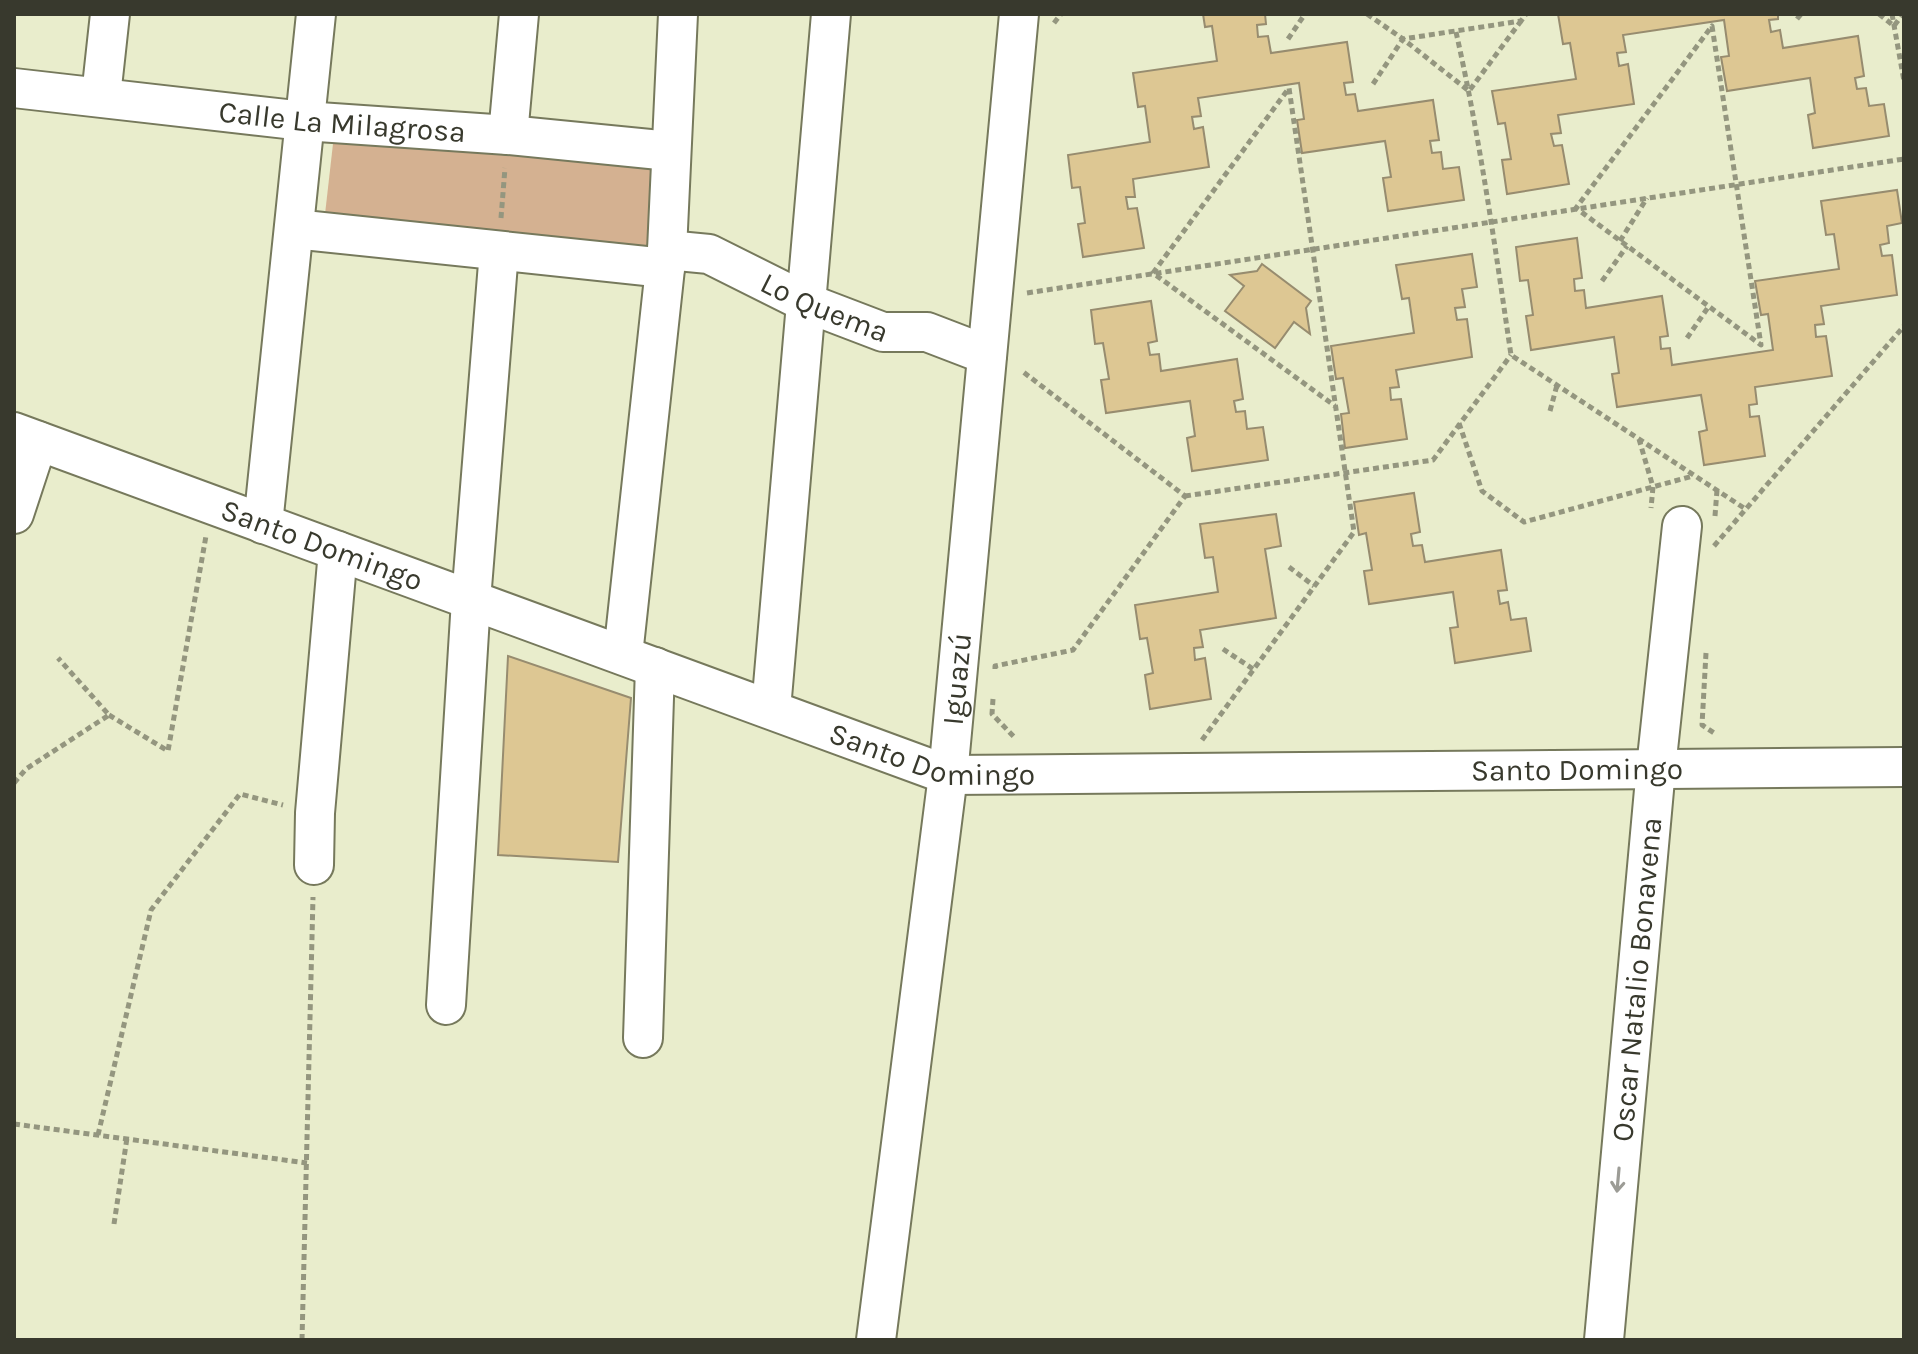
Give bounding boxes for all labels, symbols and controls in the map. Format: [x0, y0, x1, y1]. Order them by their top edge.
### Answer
street label: Calle La Milagrosa [217, 93, 467, 150]
street label: Lo Quema [755, 265, 894, 350]
street label: Santo Domingo [216, 492, 428, 599]
street label: Iguazú [935, 631, 979, 727]
street label: Santo Domingo [824, 715, 1035, 793]
street label: Santo Domingo [1471, 751, 1683, 789]
street label: Oscar Natalio Bonavena [1604, 816, 1669, 1143]
one-way arrow [1611, 1166, 1626, 1193]

